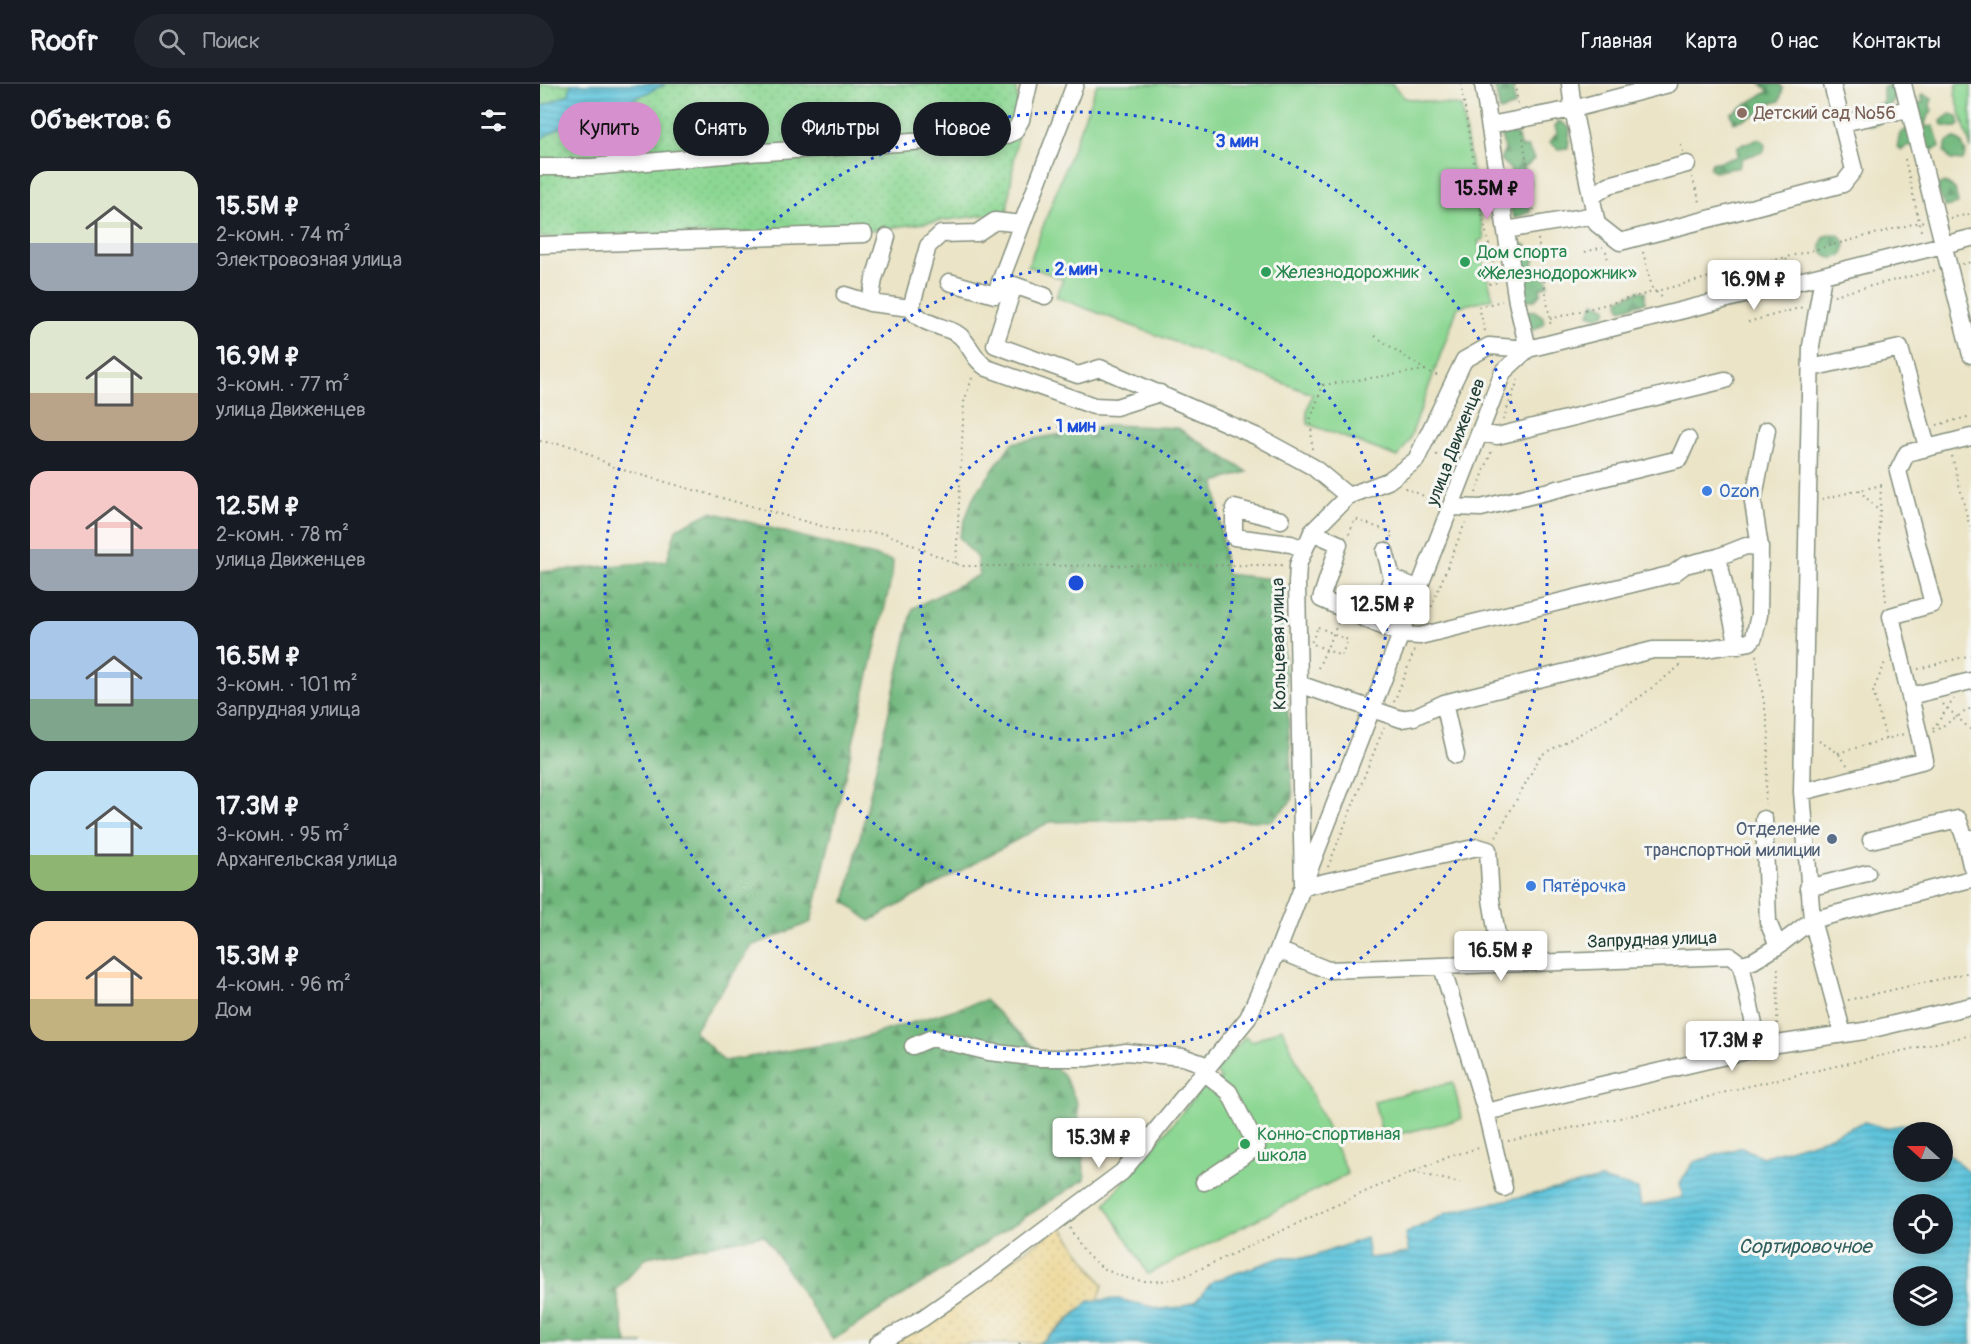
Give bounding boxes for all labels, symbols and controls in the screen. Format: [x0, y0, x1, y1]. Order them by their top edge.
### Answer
search box [134, 14, 554, 68]
text: Roofr [30, 24, 98, 59]
icon: search [155, 25, 188, 58]
text: Поиск [203, 27, 260, 55]
text: Главная [1581, 28, 1652, 55]
text: Карта [1685, 28, 1737, 55]
text: О нас [1770, 28, 1819, 55]
text: Контакты [1852, 28, 1941, 55]
chip: Купить [558, 102, 661, 156]
chip: Снять [673, 102, 769, 156]
chip: Фильтры [781, 102, 901, 156]
chip: Новое [913, 102, 1011, 156]
place label: Детский сад №56 [1753, 102, 1896, 125]
text: Объектов: 6 [30, 104, 171, 136]
icon: filters [477, 104, 510, 137]
marker: Детский сад №56 [1735, 106, 1749, 120]
text: 3 мин [1216, 130, 1258, 153]
pin: 15.5M ₽ [1432, 169, 1542, 220]
text: 15.5M ₽ [1455, 176, 1519, 201]
text: 15.5M ₽ [216, 190, 300, 222]
icon: home [78, 195, 150, 267]
text: 2-комн. · 74 m² [216, 222, 351, 247]
place label: Дом спорта «Железнодорожник» [1476, 241, 1637, 285]
text: Электровозная улица [216, 247, 402, 272]
marker: Дом спорта «Железнодорожник» [1458, 255, 1472, 269]
text: 2 мин [1055, 258, 1097, 281]
pin: 16.9M ₽ [1699, 260, 1809, 311]
place label: Железнодорожник [1275, 261, 1420, 284]
marker: Железнодорожник [1259, 265, 1273, 279]
text: 16.9M ₽ [1722, 267, 1786, 292]
text: 16.9M ₽ [216, 340, 300, 372]
icon: home [78, 345, 150, 417]
text: 3-комн. · 77 m² [216, 372, 350, 397]
street label: улица Движенцев [1421, 375, 1491, 510]
text: улица Движенцев [216, 397, 366, 422]
text: 1 мин [1056, 415, 1096, 438]
place label: Ozon [1719, 480, 1759, 503]
marker: Ozon [1700, 484, 1714, 498]
text: 12.5M ₽ [216, 490, 300, 522]
icon: home [78, 495, 150, 567]
text: 2-комн. · 78 m² [216, 522, 349, 547]
text: улица Движенцев [216, 547, 366, 572]
centre of rings [1066, 573, 1086, 593]
street label: Кольцевая улица [1266, 578, 1292, 710]
pin: 12.5M ₽ [1328, 585, 1438, 636]
text: 12.5M ₽ [1351, 592, 1415, 617]
text: 16.5M ₽ [216, 640, 301, 672]
icon: home [78, 645, 150, 717]
text: 3-комн. · 101 m² [216, 672, 358, 697]
text: Запрудная улица [216, 697, 360, 722]
text: 17.3M ₽ [216, 790, 300, 822]
icon: home [78, 795, 150, 867]
place label: Отделение транспортной милиции [1644, 818, 1820, 862]
text: 3-комн. · 95 m² [216, 822, 350, 847]
marker: Отделение транспортной милиции [1825, 832, 1839, 846]
text: Архангельская улица [216, 847, 397, 872]
place label: Пятёрочка [1543, 875, 1626, 898]
marker: Пятёрочка [1524, 879, 1538, 893]
street label: Запрудная улица [1587, 926, 1717, 954]
pin: 16.5M ₽ [1446, 931, 1556, 982]
text: 16.5M ₽ [1468, 938, 1534, 963]
text: 15.3M ₽ [216, 940, 300, 972]
icon: home [78, 945, 150, 1017]
text: 4-комн. · 96 m² [216, 972, 351, 997]
text: Дом [216, 997, 252, 1022]
pin: 17.3M ₽ [1677, 1021, 1787, 1072]
text: 17.3M ₽ [1700, 1028, 1764, 1053]
pin: 15.3M ₽ [1044, 1118, 1154, 1169]
north arrow [1893, 1122, 1953, 1182]
map controls [1893, 1122, 1953, 1326]
place label: Конно-спортивная школа [1257, 1123, 1400, 1167]
text: 15.3M ₽ [1067, 1125, 1131, 1150]
marker: Конно-спортивная школа [1238, 1137, 1252, 1151]
button: locate [1893, 1194, 1953, 1254]
water label: Сортировочное [1739, 1234, 1874, 1259]
button: layers [1893, 1266, 1953, 1326]

